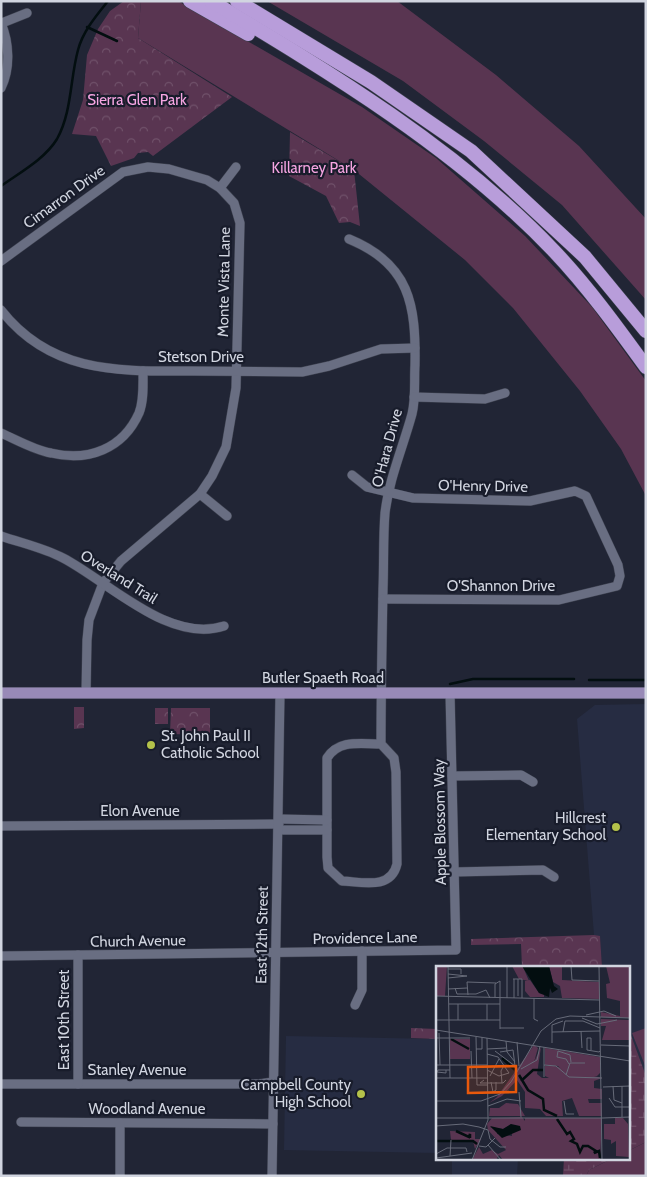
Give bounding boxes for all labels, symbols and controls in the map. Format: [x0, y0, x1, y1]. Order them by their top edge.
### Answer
park label: Sierra Glen Park [87, 91, 187, 109]
park label: Killarney Park [271, 159, 357, 177]
street label: Cimarron Drive [20, 161, 108, 233]
street label: Monte Vista Lane [214, 226, 234, 337]
street label: Stetson Drive [158, 348, 244, 366]
street label: O'Hara Drive [368, 406, 406, 489]
street label: O'Henry Drive [438, 476, 528, 496]
street label: Overland Trail [77, 546, 161, 608]
street label: O'Shannon Drive [447, 577, 556, 595]
street label: Butler Spaeth Road [262, 669, 384, 687]
place label: St. John Paul II Catholic School [161, 727, 260, 762]
marker: St. John Paul II Catholic School [145, 739, 157, 751]
street label: Apple Blossom Way [430, 758, 450, 885]
street label: Elon Avenue [100, 802, 180, 820]
place label: Hillcrest Elementary School [486, 809, 606, 844]
marker: Hillcrest Elementary School [610, 821, 622, 833]
street label: East 12th Street [252, 886, 272, 984]
street label: Providence Lane [313, 928, 418, 948]
street label: Church Avenue [90, 931, 186, 951]
inset map [436, 966, 630, 1160]
street label: East 10th Street [55, 970, 73, 1070]
street label: Stanley Avenue [88, 1061, 187, 1079]
place label: Campbell County High School [241, 1076, 351, 1111]
marker: Campbell County High School [355, 1088, 367, 1100]
street label: Woodland Avenue [89, 1100, 206, 1118]

